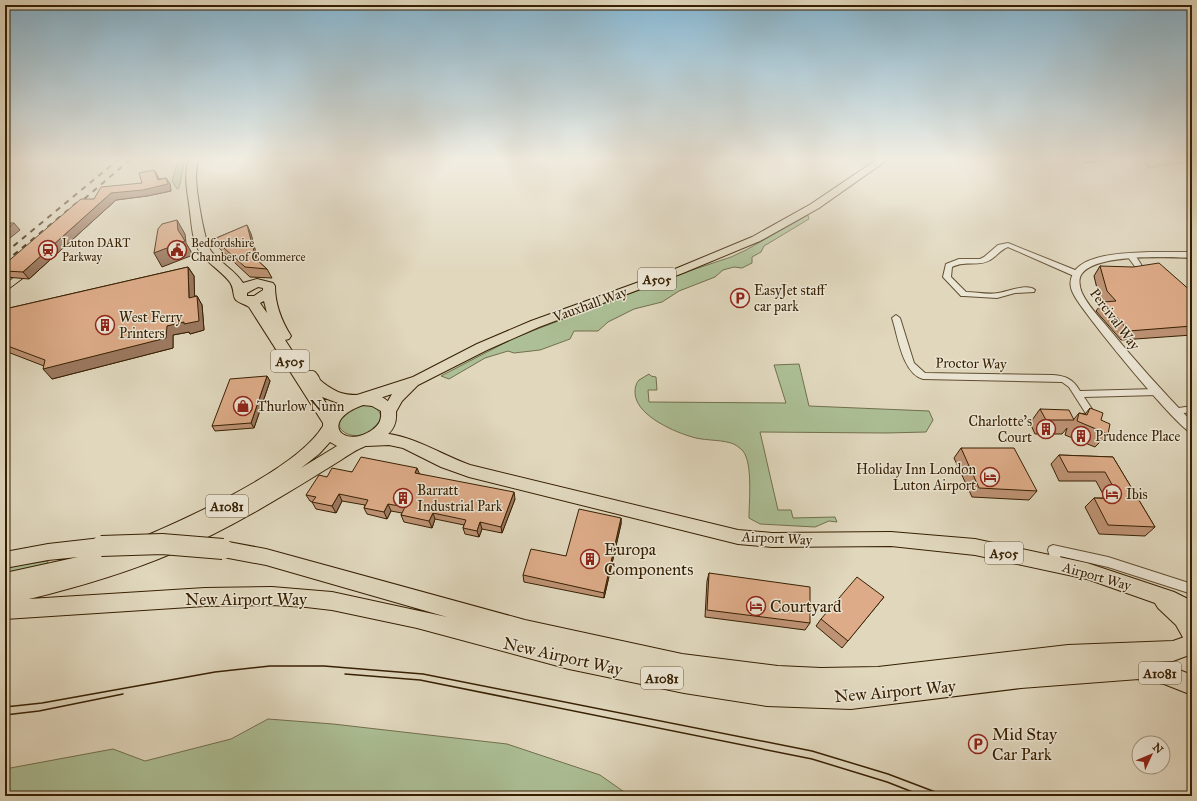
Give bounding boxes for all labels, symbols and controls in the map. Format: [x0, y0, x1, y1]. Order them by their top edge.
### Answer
place label: Luton DART Parkway [62, 236, 131, 264]
place label: Bedfordshire Chamber of Commerce [191, 236, 306, 264]
station icon: Luton DART Parkway [37, 239, 59, 261]
public building icon: Bedfordshire Chamber of Commerce [166, 239, 188, 261]
road number: A505 [638, 268, 676, 290]
place label: EasyJet staff car park [754, 282, 828, 315]
street label: Vauxhall Way [550, 283, 630, 326]
street label: Percival Way [1086, 285, 1143, 354]
parking icon: EasyJet staff car park [729, 287, 751, 309]
place label: West Ferry Printers [119, 309, 183, 342]
building icon: West Ferry Printers [94, 314, 116, 336]
road number: A505 [271, 350, 309, 372]
street label: Proctor Way [935, 354, 1007, 373]
shop icon: Thurlow Nunn [232, 395, 254, 417]
place label: Thurlow Nunn [257, 398, 345, 415]
place label: Charlotte's Court [968, 413, 1032, 446]
building icon: Charlotte's Court [1035, 418, 1057, 440]
building icon: Prudence Place [1070, 425, 1092, 447]
place label: Prudence Place [1095, 428, 1181, 445]
place label: Holiday Inn London Luton Airport [856, 461, 976, 494]
hotel icon: Holiday Inn London Luton Airport [979, 466, 1001, 488]
place label: Barratt Industrial Park [417, 482, 503, 515]
hotel icon: Ibis [1101, 483, 1123, 505]
place label: Ibis [1126, 486, 1148, 503]
building icon: Barratt Industrial Park [392, 487, 414, 509]
road number: A1081 [206, 495, 248, 517]
street label: Airport Way [740, 528, 813, 549]
place label: Europa Components [604, 539, 693, 580]
road number: A505 [985, 542, 1023, 564]
building icon: Europa Components [579, 548, 601, 570]
street label: Airport Way [1060, 558, 1134, 595]
street label: New Airport Way [185, 589, 308, 610]
hotel icon: Courtyard [745, 595, 767, 617]
place label: Courtyard [770, 596, 842, 617]
street label: New Airport Way [501, 633, 626, 681]
road number: A1081 [1139, 662, 1181, 684]
road number: A1081 [641, 667, 683, 689]
street label: New Airport Way [833, 676, 958, 707]
place label: Mid Stay Car Park [992, 724, 1058, 765]
parking icon: Mid Stay Car Park [967, 733, 989, 755]
north arrow [1131, 735, 1171, 775]
text: N [1150, 741, 1166, 757]

